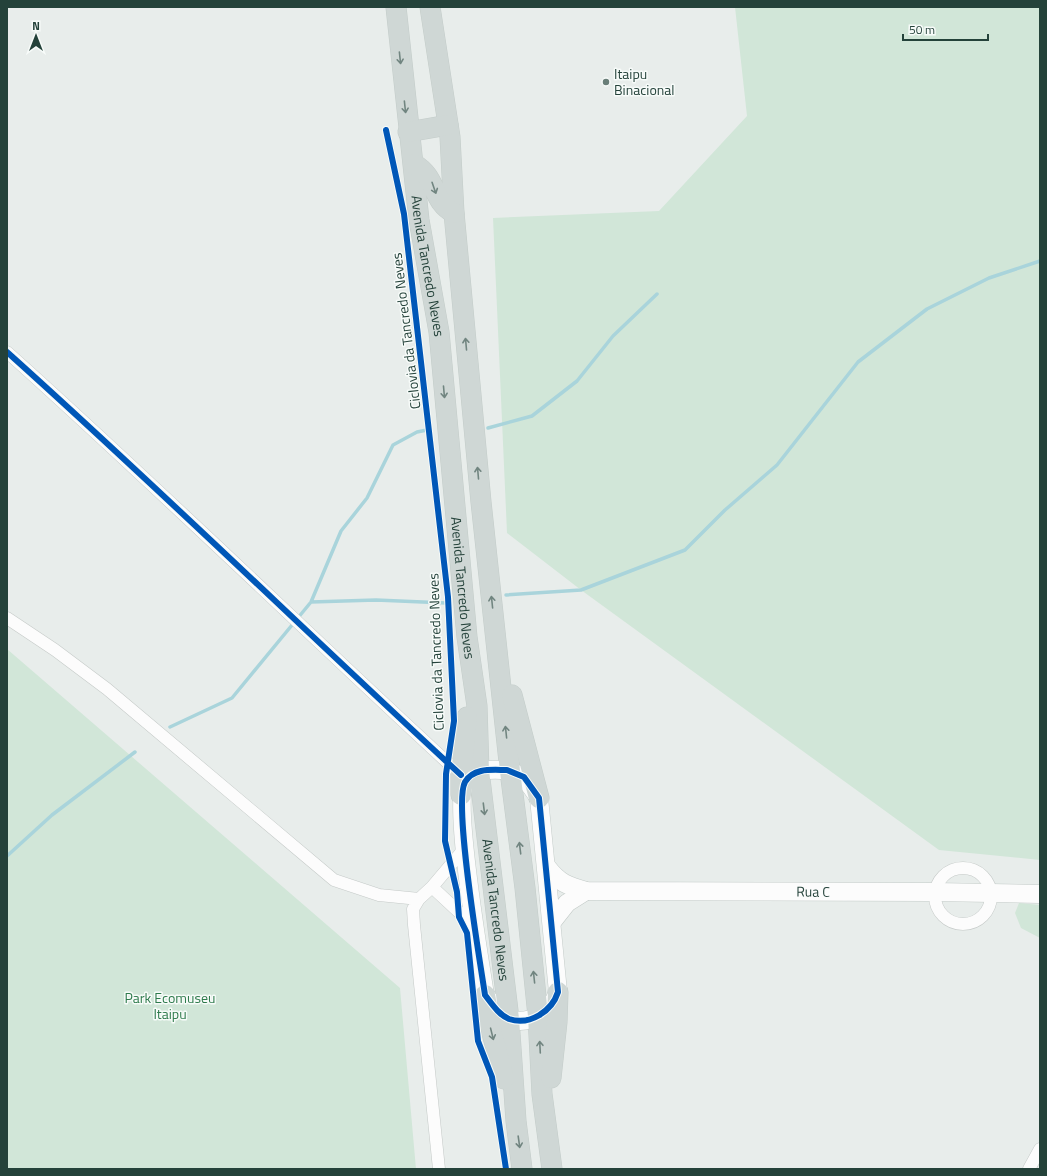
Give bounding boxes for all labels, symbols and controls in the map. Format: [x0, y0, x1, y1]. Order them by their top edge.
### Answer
north arrow [16, 16, 56, 56]
scale bar [903, 16, 988, 42]
text: N [32, 18, 40, 34]
text: 50 m [909, 20, 935, 39]
one-way arrow [396, 51, 404, 64]
place label: Itaipu Binacional [614, 63, 675, 100]
marker: Itaipu Binacional [601, 77, 611, 87]
one-way arrow [402, 100, 409, 113]
one-way arrow [431, 182, 439, 194]
street label: Avenida Tancredo Neves [406, 194, 450, 337]
street label: Ciclovia da Tancredo Neves [385, 252, 426, 411]
one-way arrow [462, 338, 470, 351]
one-way arrow [441, 385, 448, 398]
one-way arrow [475, 467, 482, 480]
street label: Avenida Tancredo Neves [446, 516, 481, 660]
street label: Ciclovia da Tancredo Neves [422, 573, 449, 731]
one-way arrow [488, 596, 496, 609]
one-way arrow [502, 726, 509, 739]
one-way arrow [480, 802, 487, 815]
street label: Avenida Tancredo Neves [477, 838, 515, 982]
one-way arrow [516, 842, 524, 855]
street label: Rua C [796, 881, 830, 902]
one-way arrow [531, 971, 538, 984]
park label: Park Ecomuseu Itaipu [124, 987, 216, 1024]
one-way arrow [489, 1027, 496, 1040]
one-way arrow [536, 1041, 543, 1054]
one-way arrow [515, 1135, 523, 1148]

